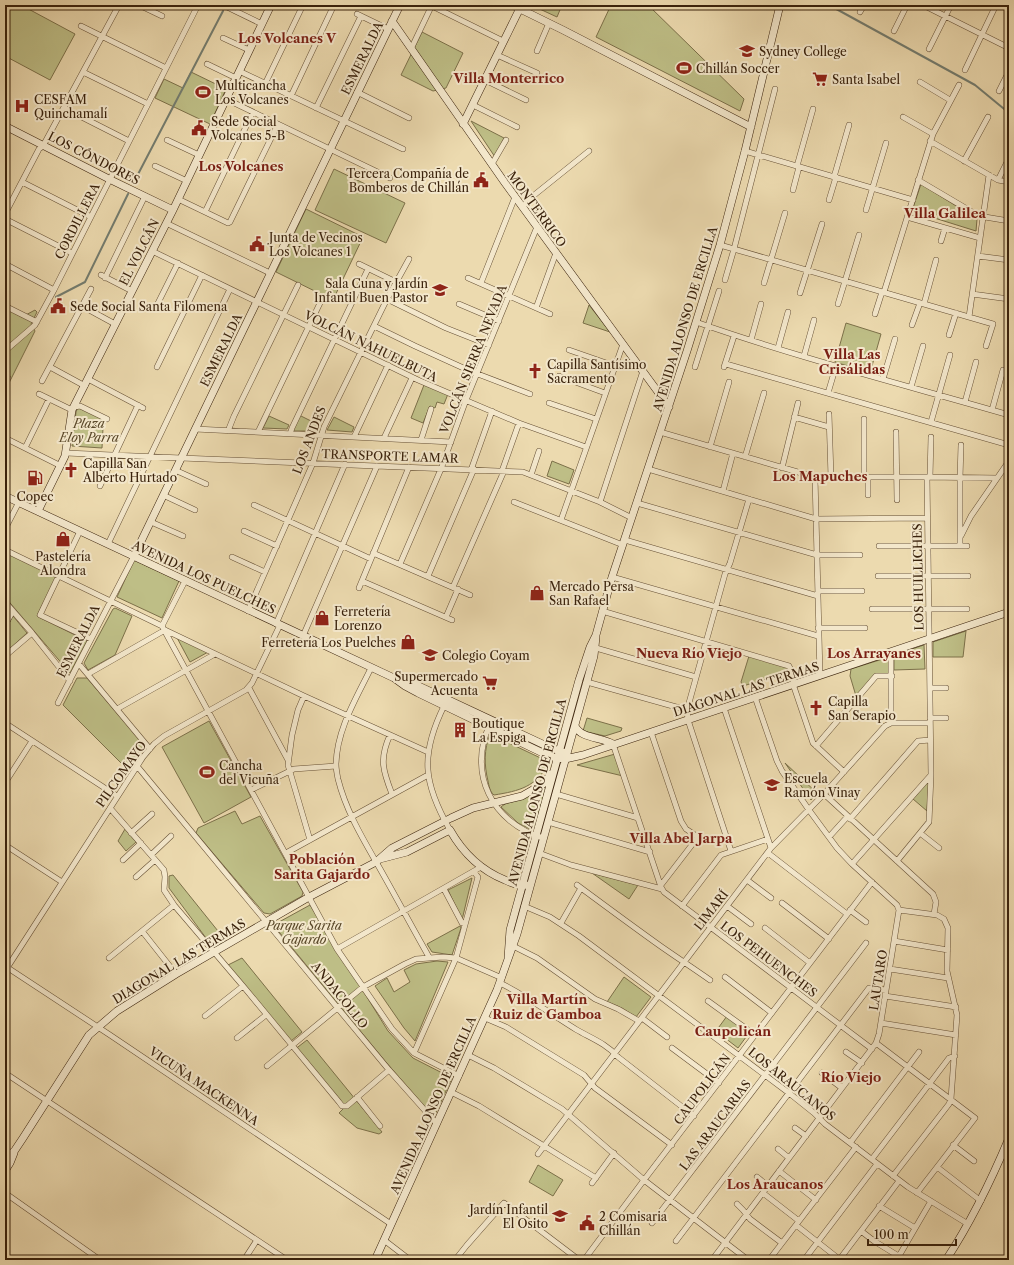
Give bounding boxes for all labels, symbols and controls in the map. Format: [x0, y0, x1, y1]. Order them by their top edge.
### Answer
street label: ESMERALDA [338, 18, 387, 97]
district label: Los Volcanes V [238, 30, 337, 46]
school or university icon: Sydney College [738, 42, 756, 60]
place label: Sydney College [759, 44, 847, 59]
sports icon: Chillán Soccer [675, 59, 693, 77]
place label: Chillán Soccer [696, 61, 780, 76]
district label: Villa Monterrico [453, 70, 564, 86]
supermarket icon: Santa Isabel [811, 70, 829, 88]
place label: Santa Isabel [832, 72, 901, 87]
place label: Multicancha Los Volcanes [215, 78, 289, 107]
sports icon: Multicancha Los Volcanes [194, 83, 212, 101]
place label: CESFAM Quinchamalí [34, 92, 108, 121]
hospital icon: CESFAM Quinchamalí [13, 97, 31, 115]
place label: Sede Social Volcanes 5-B [210, 114, 285, 143]
public building icon: Sede Social Volcanes 5-B [190, 119, 208, 137]
street label: LOS CÓNDORES [46, 127, 143, 188]
district label: Los Volcanes [198, 158, 284, 174]
place label: Tercera Compañía de Bomberos de Chillán [346, 166, 469, 195]
street label: MONTERRICO [504, 168, 570, 250]
public building icon: Tercera Compañía de Bomberos de Chillán [472, 171, 490, 189]
street label: CORDILLERA [51, 179, 103, 262]
district label: Villa Galilea [903, 205, 986, 221]
street label: EL VOLCÁN [115, 216, 162, 288]
street label: AVENIDA ALONSO DE ERCILLA [649, 223, 721, 414]
place label: Junta de Vecinos Los Volcanes 1 [267, 230, 363, 259]
public building icon: Junta de Vecinos Los Volcanes 1 [248, 235, 266, 253]
place label: Sala Cuna y Jardín Infantil Buen Pastor [314, 276, 428, 305]
school or university icon: Sala Cuna y Jardín Infantil Buen Pastor [431, 281, 449, 299]
street label: VOLCÁN SIERRA NEVADA [435, 281, 510, 437]
public building icon: Sede Social Santa Filomena [49, 297, 67, 315]
place label: Sede Social Santa Filomena [70, 299, 228, 314]
street label: VOLCÁN NAHUELBUTA [301, 306, 441, 385]
street label: ESMERALDA [197, 310, 246, 389]
district label: Villa Las Crisálidas [819, 346, 885, 377]
place label: Capilla Santísimo Sacramento [547, 357, 646, 386]
church icon: Capilla Santísimo Sacramento [526, 362, 544, 380]
street label: LOS ANDES [289, 404, 329, 476]
park label: Plaza Eloy Parra [58, 416, 119, 445]
street label: TRANSPORTE LAMAR [321, 446, 460, 466]
place label: Capilla San Alberto Hurtado [82, 456, 177, 485]
church icon: Capilla San Alberto Hurtado [62, 461, 80, 479]
district label: Los Mapuches [773, 468, 867, 484]
fuel station icon: Copec [26, 469, 44, 487]
place label: Copec [16, 489, 54, 504]
street label: LOS HUILLICHES [910, 523, 926, 631]
shop icon: Pastelería Alondra [54, 530, 72, 548]
street label: AVENIDA LOS PUELCHES [129, 537, 278, 617]
place label: Pastelería Alondra [35, 549, 91, 578]
place label: Mercado Persa San Rafael [549, 579, 635, 608]
shop icon: Mercado Persa San Rafael [528, 584, 546, 602]
street label: ESMERALDA [53, 601, 103, 680]
place label: Ferretería Lorenzo [334, 604, 391, 633]
shop icon: Ferretería Lorenzo [313, 609, 331, 627]
shop icon: Ferretería Los Puelches [399, 633, 417, 651]
place label: Ferretería Los Puelches [261, 635, 396, 650]
district label: Nueva Río Viejo [636, 645, 742, 661]
district label: Los Arrayanes [827, 645, 921, 661]
school or university icon: Colegio Coyam [421, 646, 439, 664]
place label: Colegio Coyam [442, 648, 530, 663]
street label: DIAGONAL LAS TERMAS [671, 658, 821, 720]
place label: Supermercado Acuenta [394, 669, 479, 698]
supermarket icon: Supermercado Acuenta [481, 674, 499, 692]
place label: Capilla San Serapio [828, 694, 896, 723]
street label: AVENIDA ALONSO DE ERCILLA [505, 696, 570, 888]
church icon: Capilla San Serapio [807, 699, 825, 717]
place label: Boutique La Espiga [472, 716, 527, 745]
building icon: Boutique La Espiga [451, 721, 469, 739]
street label: PILCOMAYO [93, 738, 149, 810]
place label: Cancha del Vicuña [219, 758, 280, 787]
sports icon: Cancha del Vicuña [198, 763, 216, 781]
place label: Escuela Ramón Vinay [784, 771, 861, 800]
school or university icon: Escuela Ramón Vinay [763, 776, 781, 794]
district label: Villa Abel Jarpa [628, 830, 733, 846]
district label: Población Sarita Gajardo [274, 851, 370, 882]
street label: LIMARÍ [690, 886, 731, 933]
street label: DIAGONAL LAS TERMAS [110, 915, 248, 1007]
park label: Parque Sarita Gajardo [265, 918, 342, 947]
street label: LOS PEHUENCHES [718, 918, 820, 1000]
street label: LAUTARO [866, 949, 890, 1011]
street label: ANDACOLLO [308, 958, 371, 1031]
district label: Villa Martín Ruiz de Gamboa [492, 991, 602, 1022]
street label: AVENIDA ALONSO DE ERCILLA [386, 1013, 480, 1197]
district label: Caupolicán [695, 1023, 771, 1039]
street label: VICUÑA MACKENNA [145, 1042, 263, 1129]
street label: LOS ARAUCANOS [745, 1044, 839, 1124]
street label: CAUPOLICÁN [670, 1050, 734, 1127]
district label: Río Viejo [821, 1069, 881, 1085]
street label: LAS ARAUCARIAS [676, 1077, 754, 1173]
district label: Los Araucanos [727, 1176, 823, 1192]
place label: Jardín Infantil El Osito [467, 1202, 548, 1231]
school or university icon: Jardín Infantil El Osito [551, 1207, 569, 1225]
place label: 2 Comisaria Chillán [599, 1209, 668, 1238]
public building icon: 2 Comisaria Chillán [578, 1214, 596, 1232]
scale bar [868, 1221, 956, 1247]
text: 100 m [874, 1227, 909, 1242]

